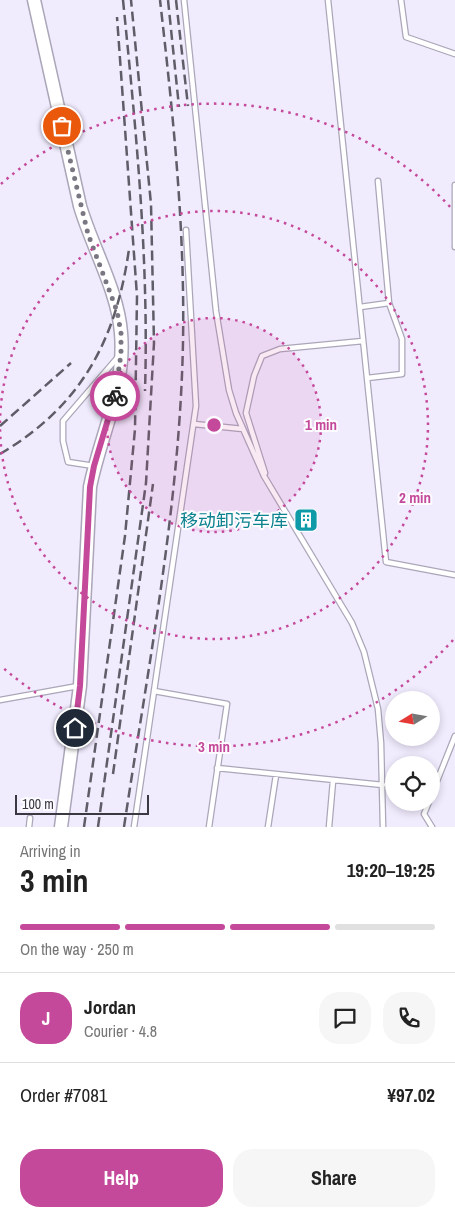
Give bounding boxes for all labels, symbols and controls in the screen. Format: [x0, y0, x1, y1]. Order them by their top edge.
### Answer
pin [41, 105, 83, 147]
icon: bag [48, 112, 76, 140]
courier [90, 371, 140, 421]
icon: bike [101, 382, 129, 410]
text: 1 min [305, 414, 337, 435]
centre of rings [205, 416, 223, 434]
text: 2 min [399, 487, 431, 508]
building icon: 移动卸污车库 [293, 507, 319, 533]
place label: 移动卸污车库 [180, 508, 288, 533]
north arrow [385, 691, 440, 746]
map controls [385, 691, 440, 811]
pin [54, 707, 96, 749]
icon: home [61, 714, 89, 742]
text: 3 min [198, 736, 230, 757]
button: locate [385, 756, 440, 811]
scale bar [15, 792, 149, 815]
text: 100 m [22, 795, 54, 813]
text: Arriving in [20, 840, 81, 862]
text: 19:20–19:25 [347, 857, 435, 883]
text: 3 min [20, 859, 89, 902]
text: On the way · 250 m [20, 938, 134, 960]
button: chat [319, 992, 371, 1044]
button: phone [383, 992, 435, 1044]
text: Jordan [84, 994, 136, 1020]
text: J [42, 1005, 50, 1031]
text: Courier · 4.8 [84, 1020, 157, 1042]
text: Order #7081 [20, 1082, 107, 1108]
text: ¥97.02 [387, 1082, 435, 1108]
button: Help [20, 1149, 223, 1207]
button: Share [233, 1149, 435, 1207]

